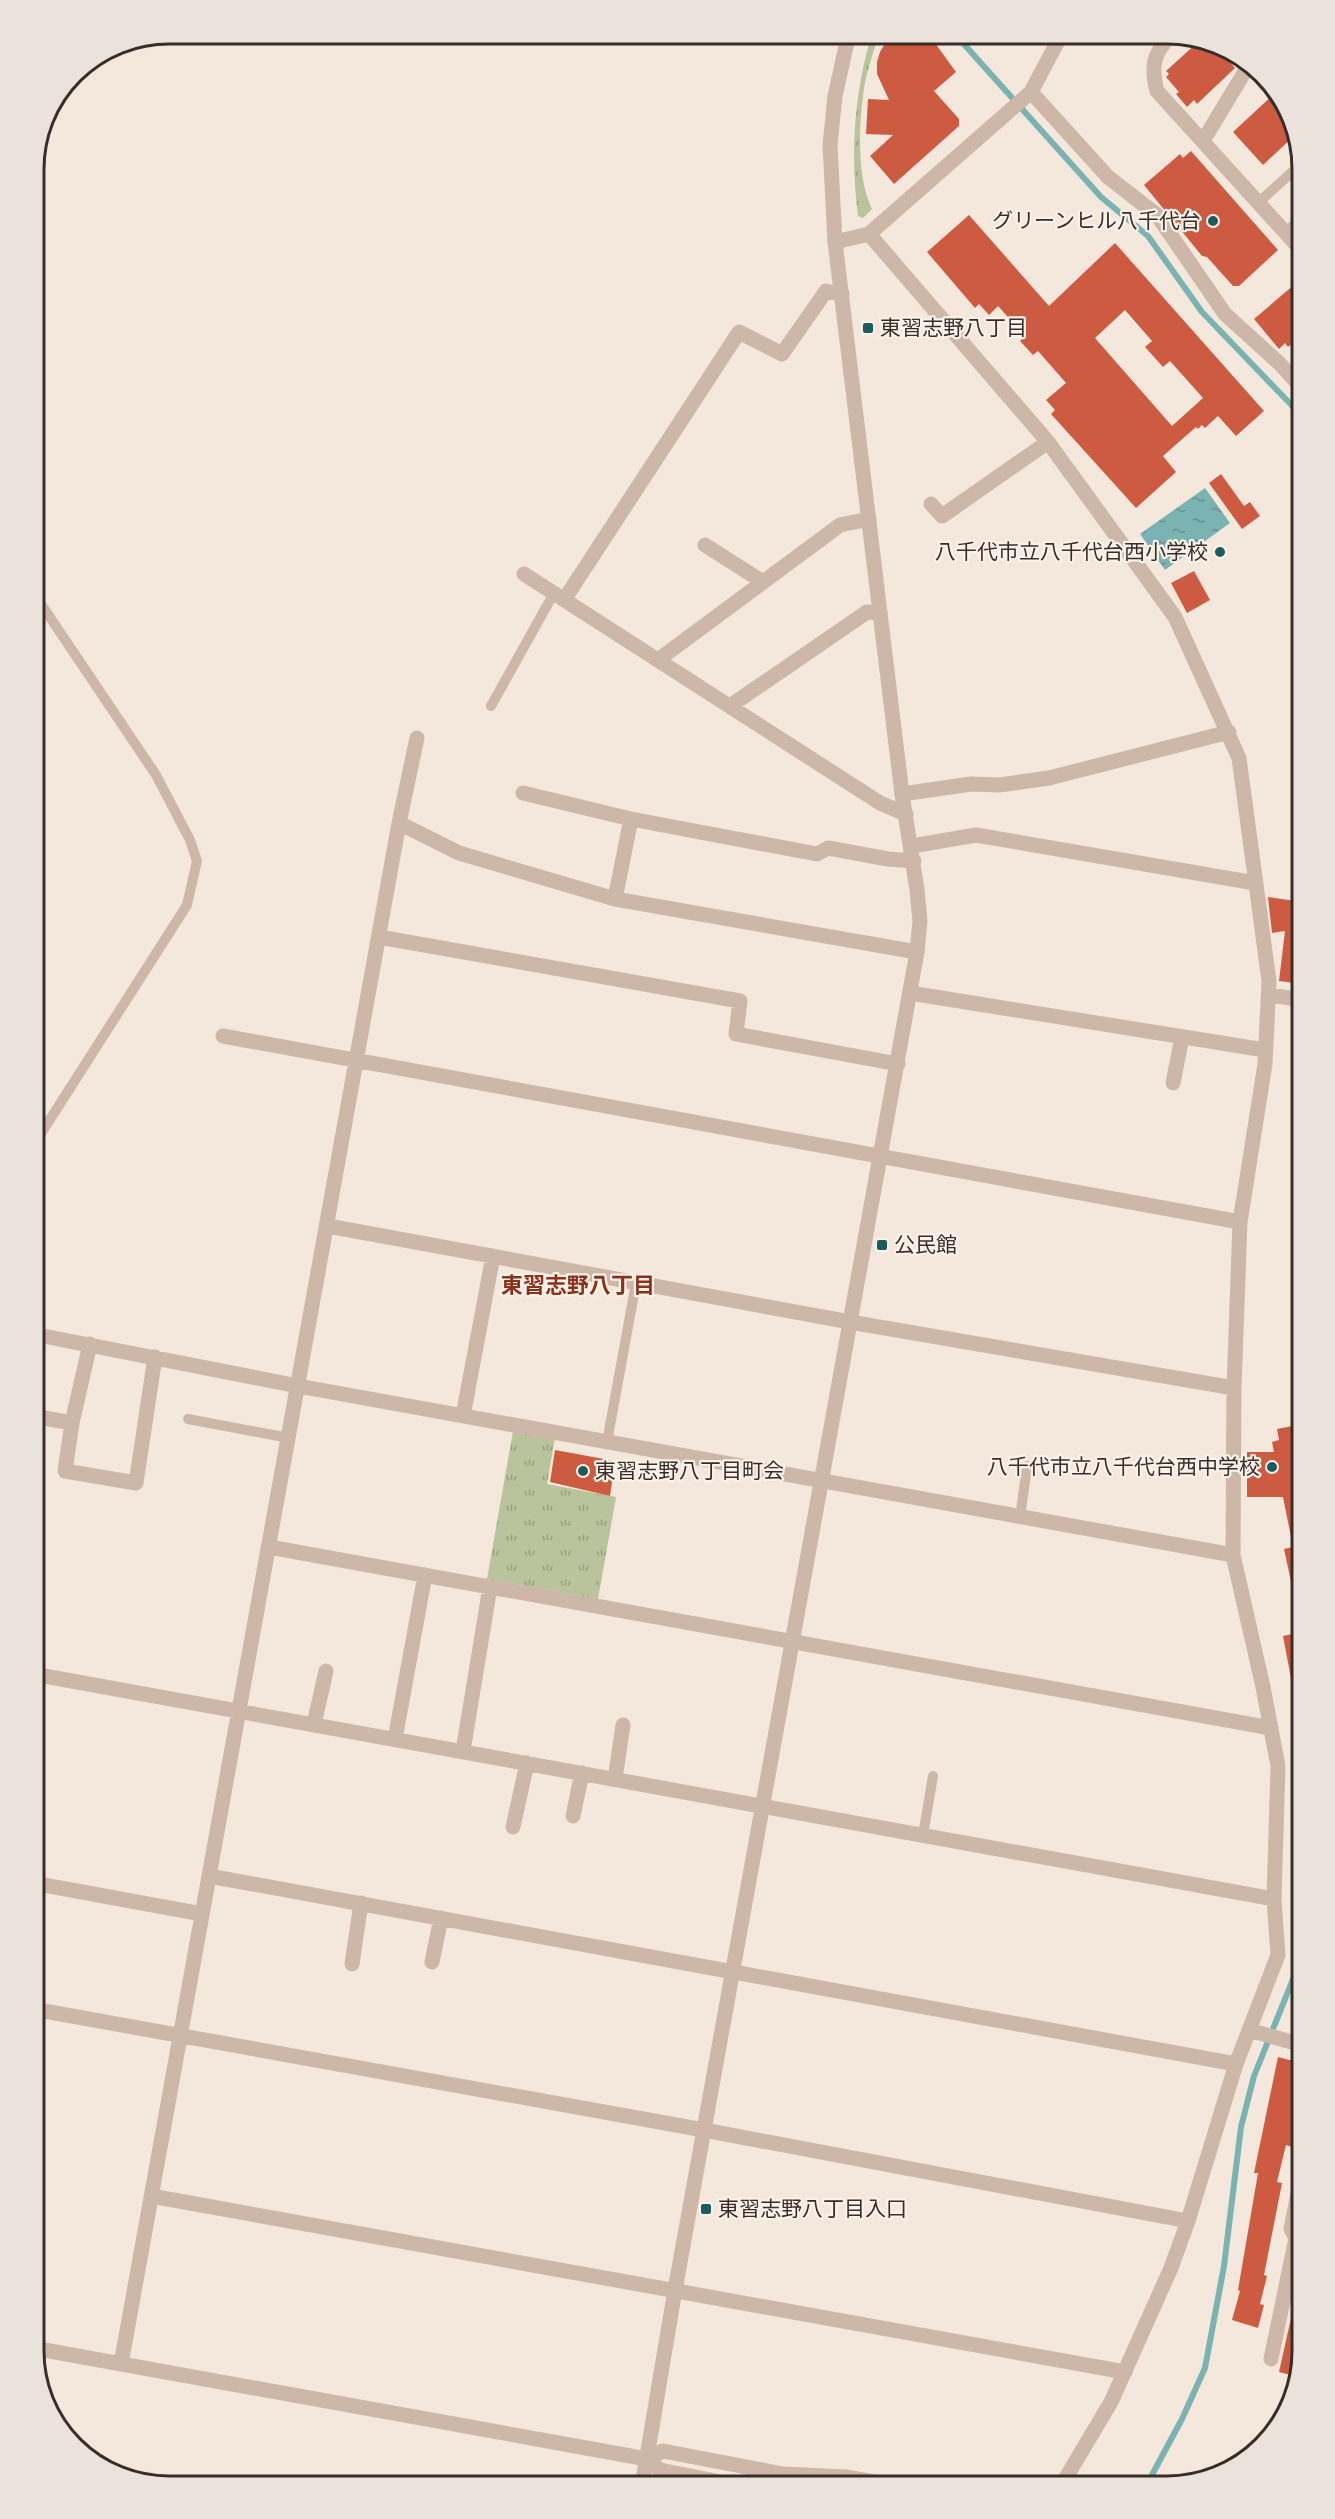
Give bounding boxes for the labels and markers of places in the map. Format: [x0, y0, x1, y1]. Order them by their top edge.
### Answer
place label: グリーンヒル八千代台 [992, 208, 1201, 233]
marker: グリーンヒル八千代台 [1206, 214, 1220, 228]
place label: 東習志野八丁目 [880, 315, 1027, 340]
marker: 東習志野八丁目 [861, 321, 875, 335]
place label: 八千代市立八千代台西小学校 [935, 539, 1208, 564]
marker: 八千代市立八千代台西小学校 [1213, 545, 1227, 559]
place label: 公民館 [894, 1232, 957, 1257]
marker: 公民館 [875, 1238, 889, 1252]
place label: 八千代市立八千代台西中学校 [987, 1454, 1260, 1479]
place label: 東習志野八丁目町会 [595, 1458, 784, 1483]
marker: 八千代市立八千代台西中学校 [1265, 1460, 1279, 1474]
marker: 東習志野八丁目町会 [576, 1464, 590, 1478]
place label: 東習志野八丁目入口 [718, 2196, 907, 2221]
marker: 東習志野八丁目入口 [699, 2202, 713, 2216]

